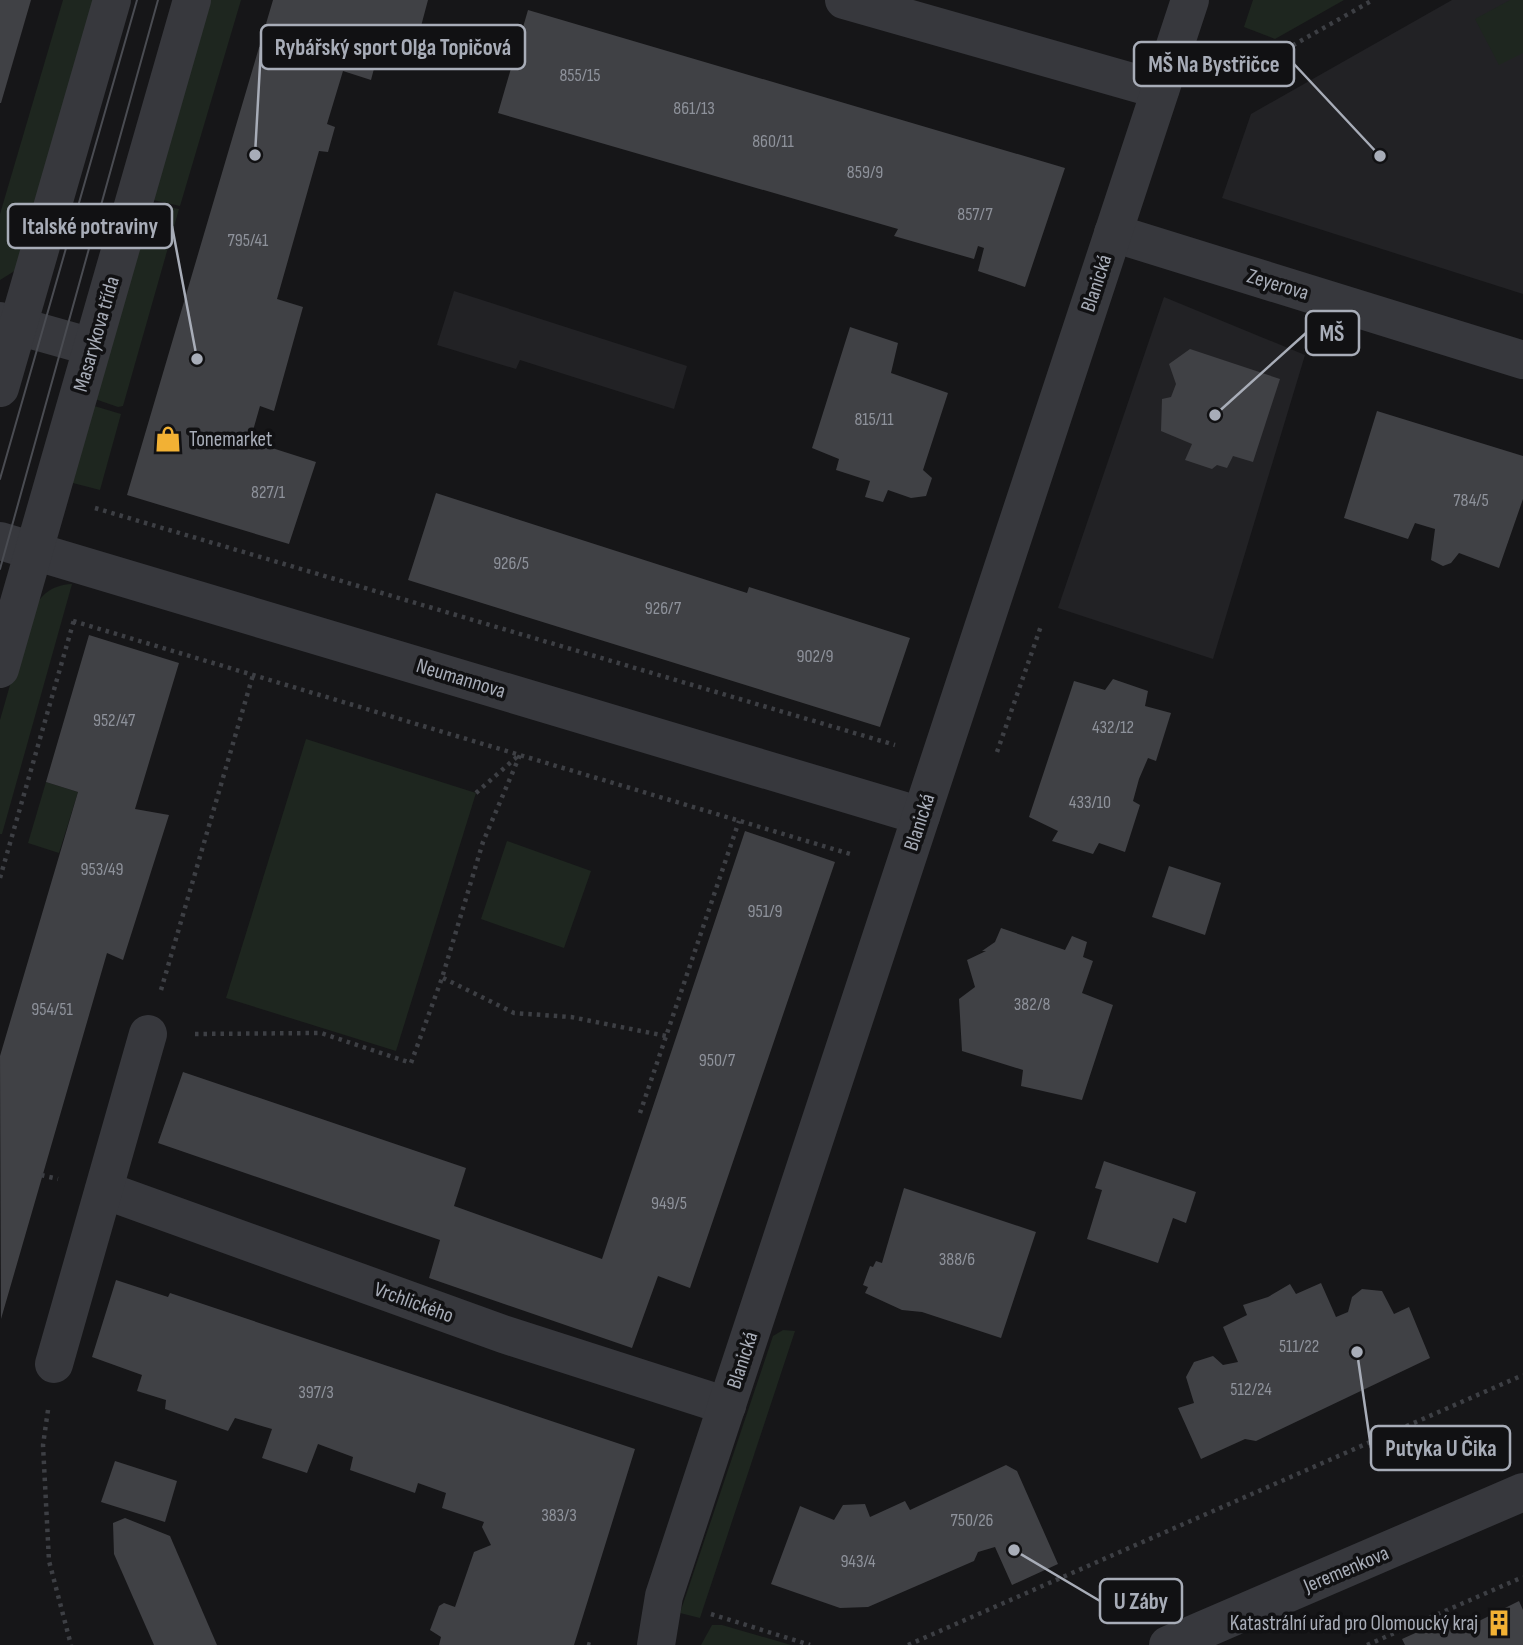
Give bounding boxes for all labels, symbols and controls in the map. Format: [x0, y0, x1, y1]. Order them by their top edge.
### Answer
callout: Rybářský sport Olga Topičová [261, 25, 525, 69]
text: Rybářský sport Olga Topičová [275, 34, 511, 62]
callout: MŠ Na Bystřičce [1134, 42, 1294, 86]
text: MŠ Na Bystřičce [1148, 51, 1280, 79]
house number: 855/15 [559, 65, 601, 86]
house number: 861/13 [673, 98, 715, 119]
house number: 860/11 [752, 131, 795, 152]
house number: 859/9 [847, 162, 883, 183]
callout: Italské potraviny [8, 204, 172, 248]
house number: 857/7 [957, 204, 993, 225]
text: Italské potraviny [22, 213, 158, 241]
house number: 795/41 [228, 230, 269, 251]
street label: Blanická [1076, 251, 1117, 315]
street label: Zeyerova [1244, 263, 1312, 306]
street label: Masarykova třída [68, 274, 125, 395]
callout: MŠ [1306, 311, 1359, 355]
text: MŠ [1320, 320, 1344, 348]
house number: 815/11 [854, 409, 894, 430]
shop icon: Tonemarket [153, 424, 183, 454]
place label: Tonemarket [189, 427, 272, 452]
house number: 827/1 [251, 482, 286, 503]
house number: 784/5 [1453, 490, 1489, 511]
house number: 926/5 [493, 553, 529, 574]
house number: 926/7 [645, 598, 682, 619]
house number: 902/9 [796, 646, 834, 667]
street label: Neumannova [413, 653, 508, 704]
house number: 952/47 [93, 710, 136, 731]
house number: 432/12 [1092, 717, 1134, 738]
street label: Blanická [899, 790, 940, 854]
house number: 433/10 [1069, 792, 1111, 813]
house number: 953/49 [81, 859, 123, 880]
house number: 951/9 [747, 901, 783, 922]
house number: 382/8 [1014, 994, 1050, 1015]
house number: 954/51 [31, 999, 73, 1020]
house number: 950/7 [699, 1050, 736, 1071]
house number: 949/5 [651, 1193, 687, 1214]
house number: 388/6 [939, 1249, 975, 1270]
street label: Vrchlického [371, 1277, 457, 1328]
street label: Blanická [722, 1328, 763, 1392]
house number: 511/22 [1279, 1336, 1319, 1357]
house number: 512/24 [1230, 1379, 1272, 1400]
house number: 397/3 [298, 1382, 334, 1403]
callout: Putyka U Čika [1371, 1426, 1510, 1470]
text: Putyka U Čika [1385, 1435, 1497, 1463]
house number: 383/3 [541, 1505, 577, 1526]
house number: 750/26 [951, 1510, 994, 1531]
street label: Jeremenkova [1299, 1540, 1392, 1599]
house number: 943/4 [840, 1551, 876, 1572]
callout: U Záby [1100, 1579, 1182, 1623]
text: U Záby [1114, 1588, 1169, 1616]
building icon: Katastrální uřad pro Olomoucký kraj [1484, 1608, 1514, 1638]
place label: Katastrální uřad pro Olomoucký kraj [1230, 1611, 1478, 1636]

